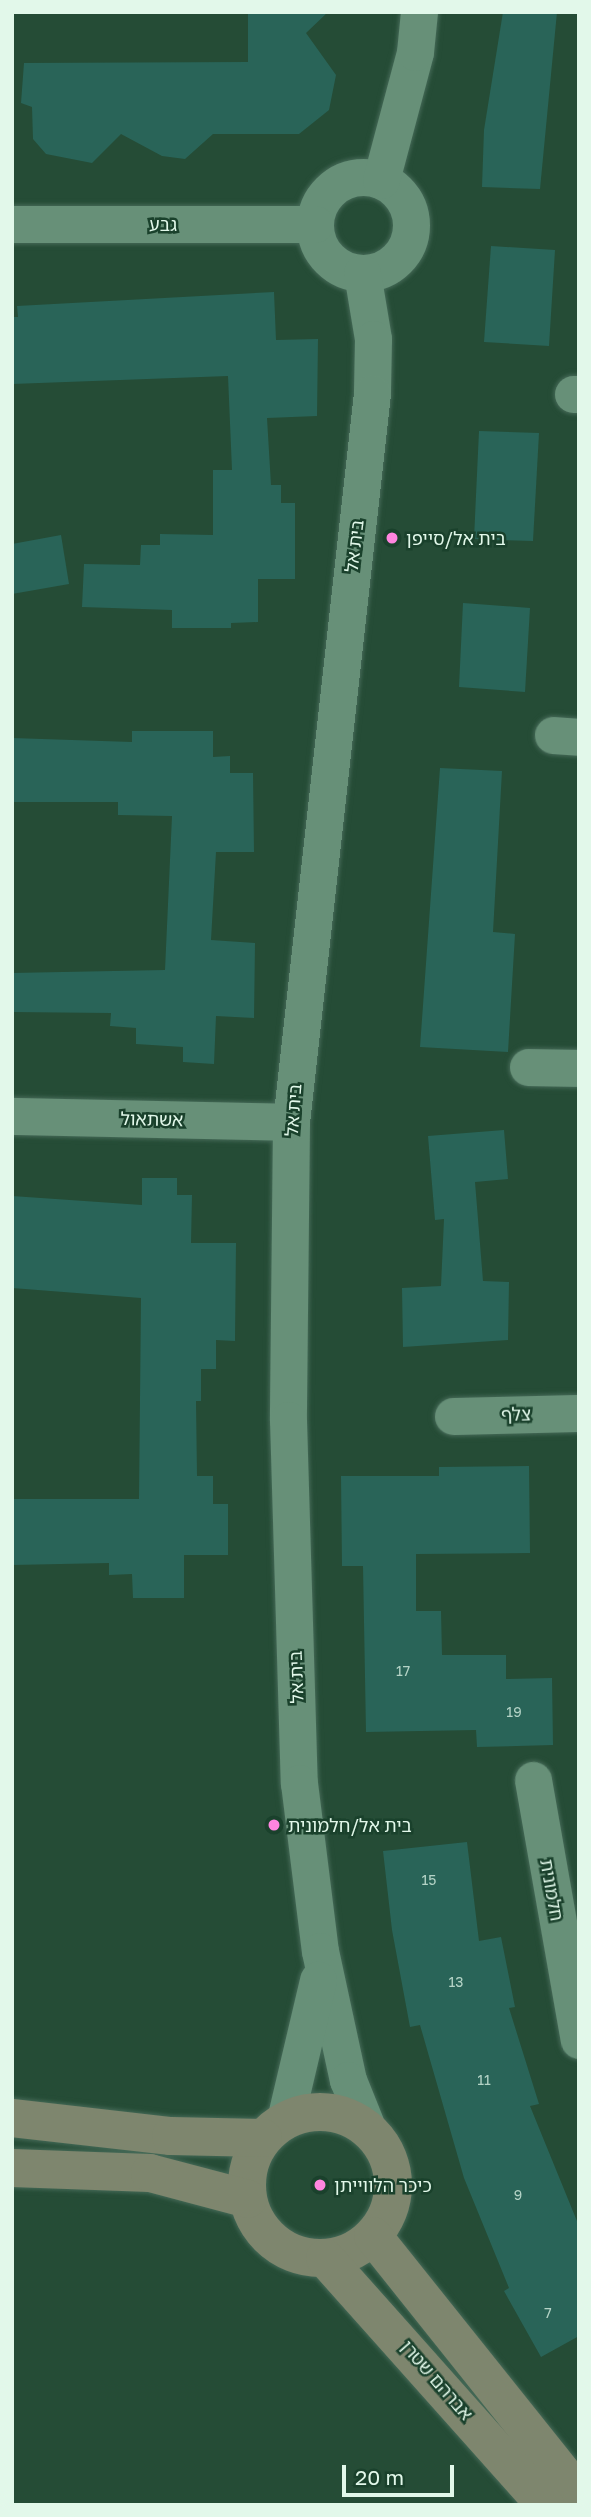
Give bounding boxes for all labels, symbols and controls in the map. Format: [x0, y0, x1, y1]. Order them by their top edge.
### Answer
street label: גבע [149, 213, 177, 235]
street label: בית אל [340, 519, 368, 573]
place label: בית אל/סייפן [406, 527, 506, 549]
marker: בית אל/סייפן [384, 530, 400, 546]
street label: בית אל [280, 1083, 306, 1137]
street label: אשתאול [120, 1108, 184, 1130]
street label: צלף [501, 1403, 531, 1425]
street label: בית אל [284, 1650, 308, 1704]
house number: 17 [396, 1663, 410, 1679]
house number: 19 [506, 1704, 522, 1720]
place label: בית אל/חלמונית [288, 1814, 412, 1836]
marker: בית אל/חלמונית [266, 1817, 282, 1833]
street label: חלמונית [536, 1857, 568, 1923]
house number: 15 [422, 1872, 436, 1888]
house number: 13 [449, 1974, 463, 1990]
house number: 11 [477, 2072, 491, 2088]
place label: כיכר הלווייתן [334, 2174, 432, 2196]
marker: כיכר הלווייתן [312, 2177, 328, 2193]
house number: 9 [514, 2187, 522, 2203]
house number: 7 [544, 2305, 552, 2321]
street label: אברהם שטרן [397, 2336, 477, 2424]
scale bar [346, 2450, 458, 2494]
text: 20 m [355, 2464, 404, 2490]

